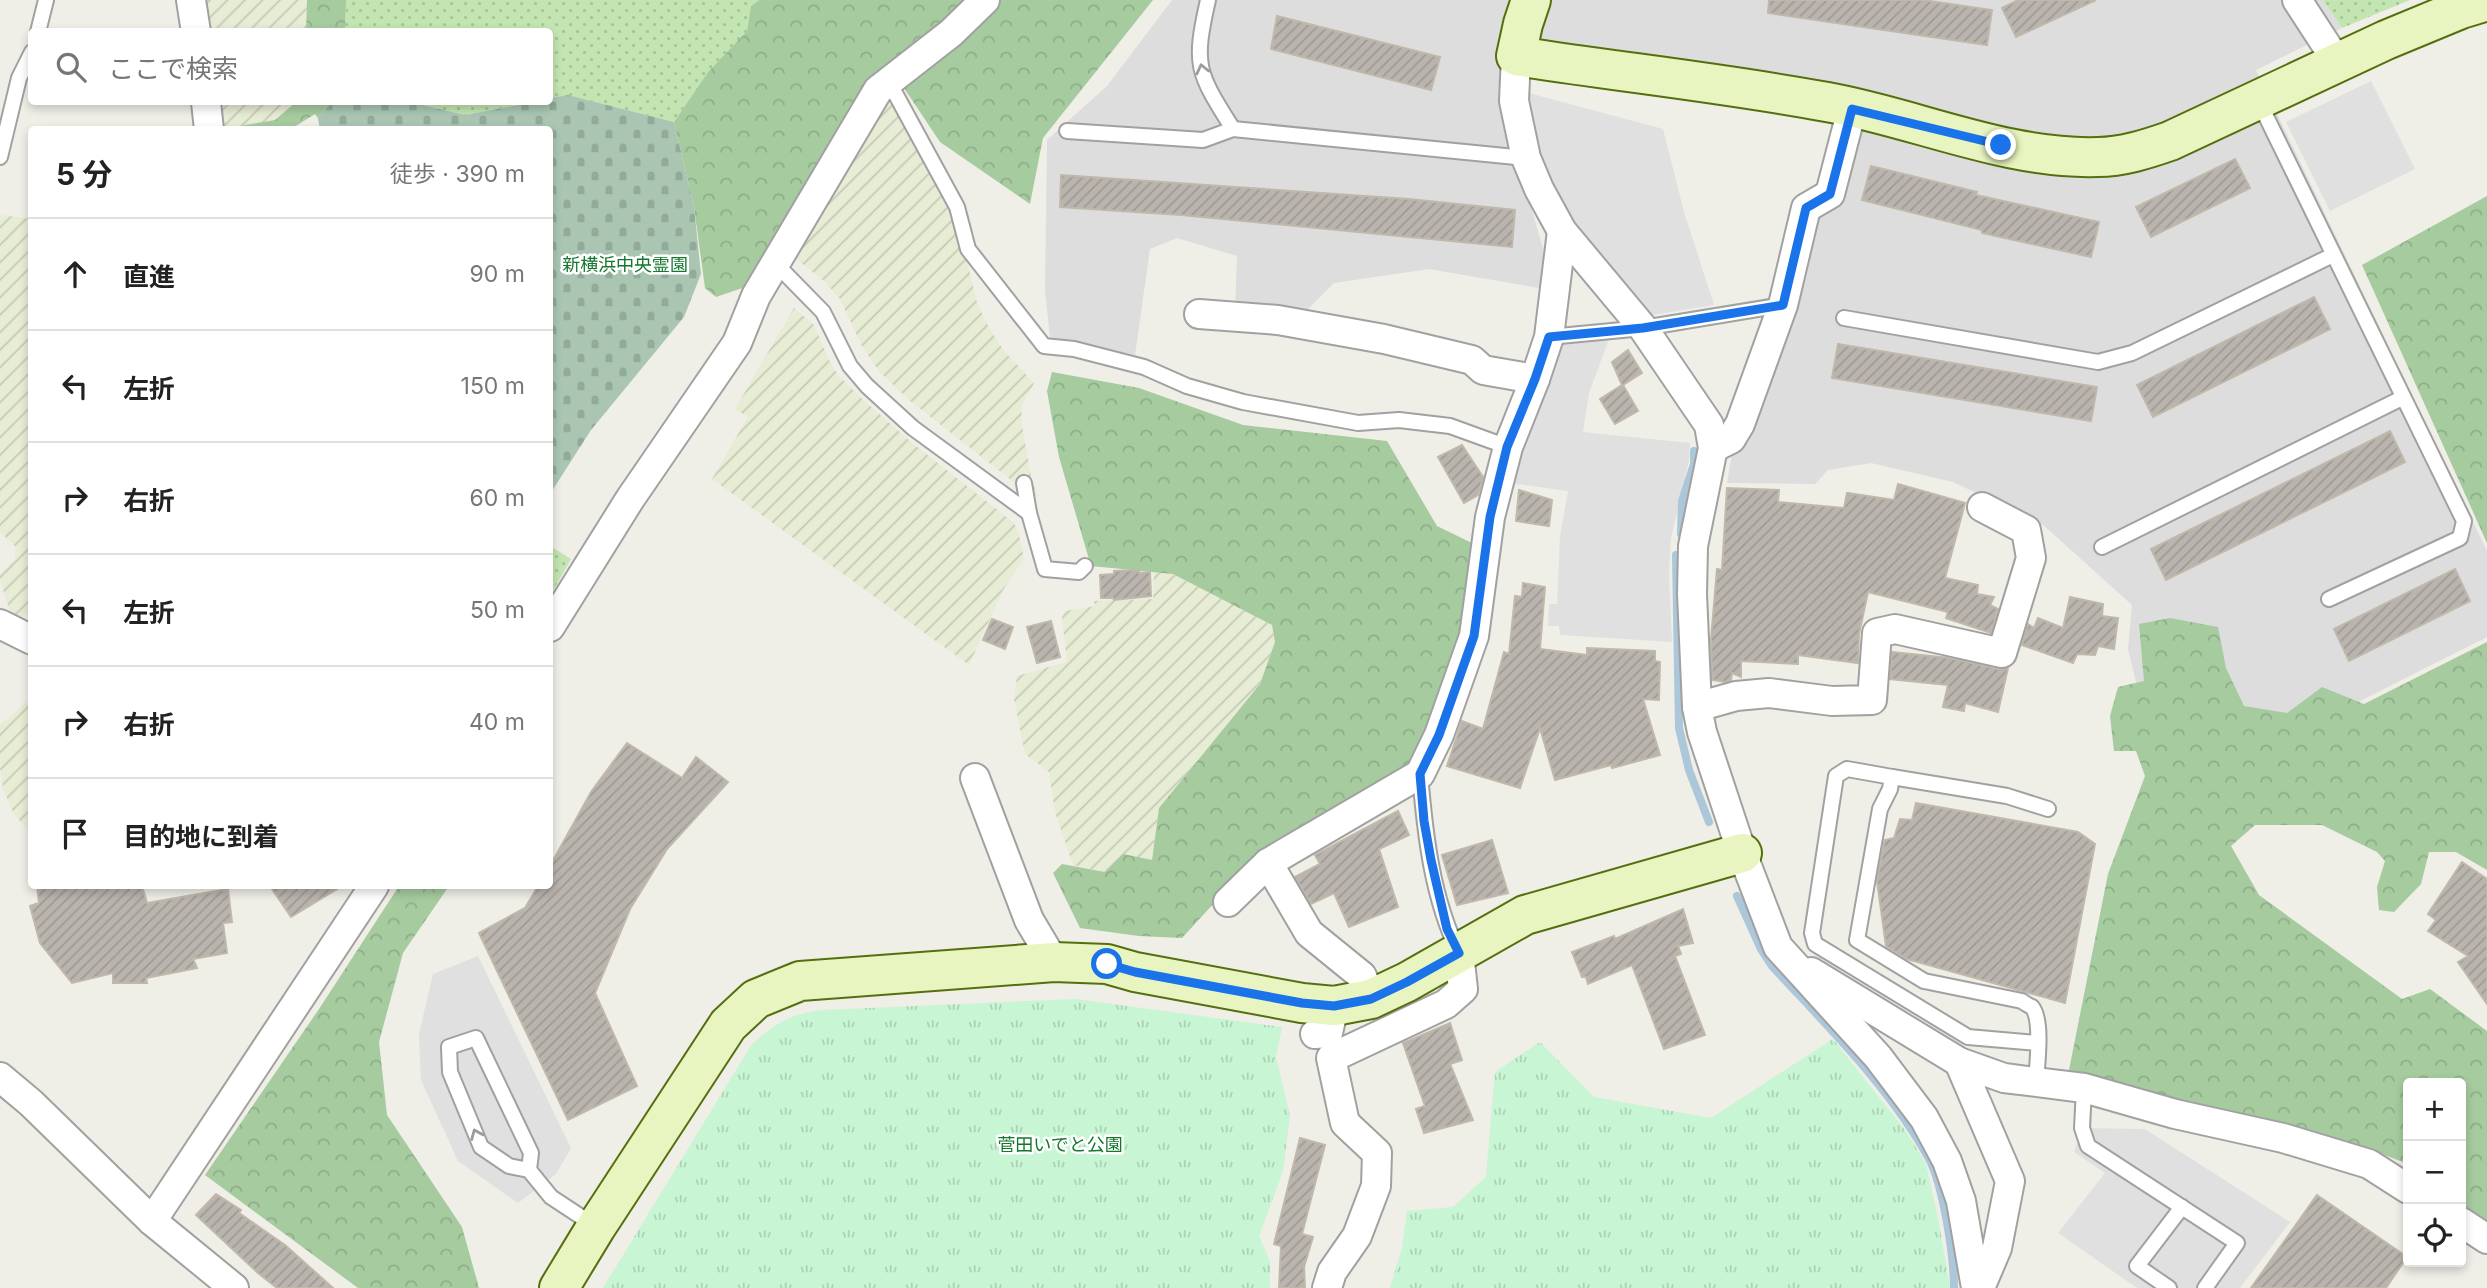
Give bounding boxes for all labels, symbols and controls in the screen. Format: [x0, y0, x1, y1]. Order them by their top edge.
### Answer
search box [28, 28, 553, 105]
icon: search [52, 48, 90, 86]
text: ここで検索 [108, 53, 238, 84]
one-way arrow [1196, 63, 1210, 75]
route end [1985, 129, 2016, 160]
text: 5 分 [56, 156, 112, 192]
text: 徒歩 · 390 m [390, 160, 525, 188]
park label: 新横浜中央霊園 [562, 254, 688, 275]
icon: ahead [56, 255, 94, 293]
text: 90 m [470, 260, 525, 288]
text: 直進 [123, 261, 175, 292]
icon: left [56, 367, 94, 405]
text: 150 m [461, 372, 525, 400]
text: 左折 [123, 373, 175, 404]
icon: right [56, 479, 94, 517]
text: 60 m [470, 484, 525, 512]
text: 右折 [123, 485, 175, 516]
icon: left [56, 591, 94, 629]
text: 50 m [470, 596, 525, 624]
text: 左折 [123, 597, 175, 628]
icon: right [56, 703, 94, 741]
text: 40 m [469, 708, 525, 736]
text: 右折 [123, 709, 175, 740]
icon: arrive [56, 815, 94, 853]
text: 目的地に到着 [123, 821, 279, 852]
route start [1091, 948, 1122, 979]
map controls [2403, 1078, 2466, 1267]
button: + [2403, 1078, 2466, 1141]
one-way arrow [470, 1128, 484, 1140]
park label: 菅田いでと公園 [997, 1134, 1123, 1155]
button: − [2403, 1141, 2466, 1204]
button: locate [2403, 1204, 2466, 1267]

